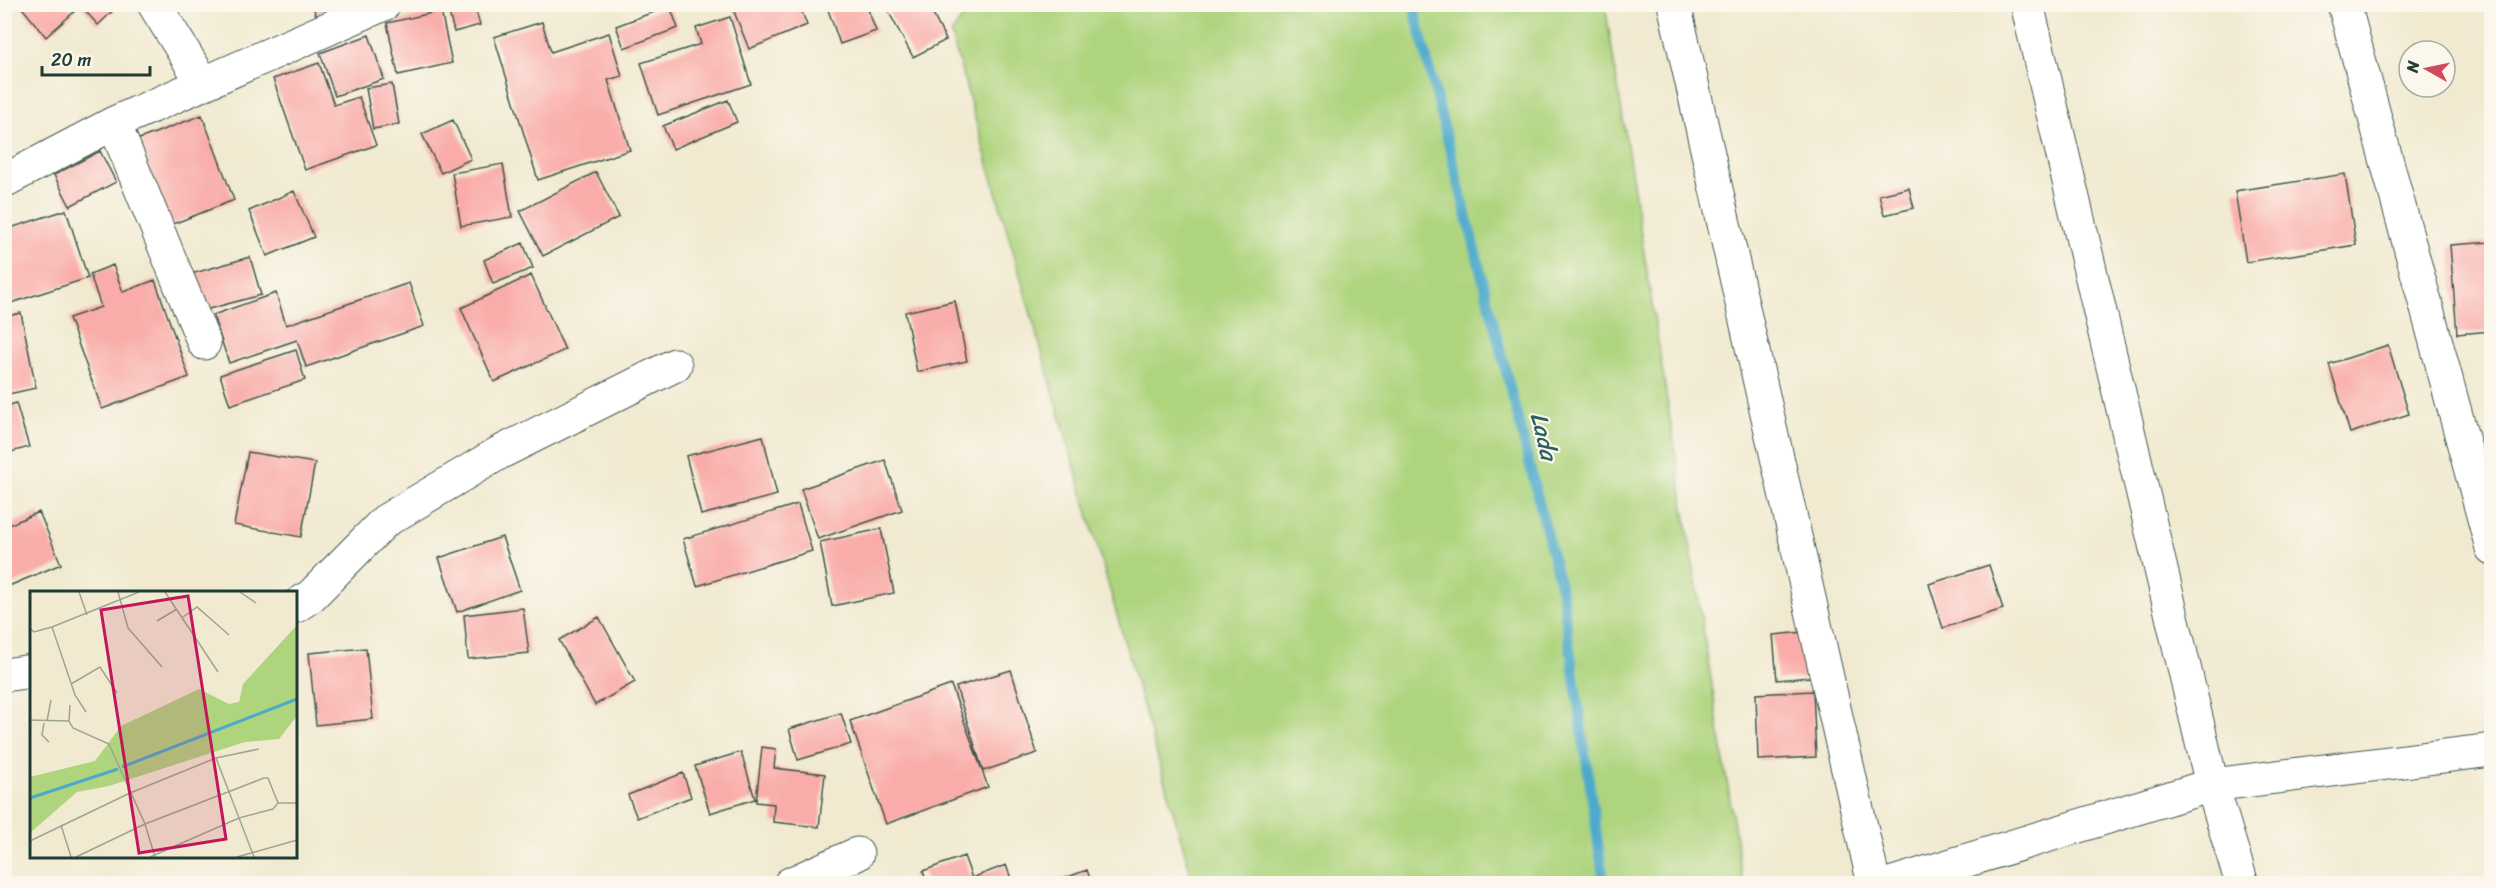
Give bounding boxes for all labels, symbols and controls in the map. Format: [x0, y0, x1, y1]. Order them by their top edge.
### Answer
scale bar [42, 39, 150, 77]
north arrow [2397, 39, 2457, 99]
text: 20 m [51, 44, 91, 76]
text: N [2397, 58, 2428, 75]
water label: Lada [1518, 408, 1571, 467]
inset map [30, 591, 297, 858]

